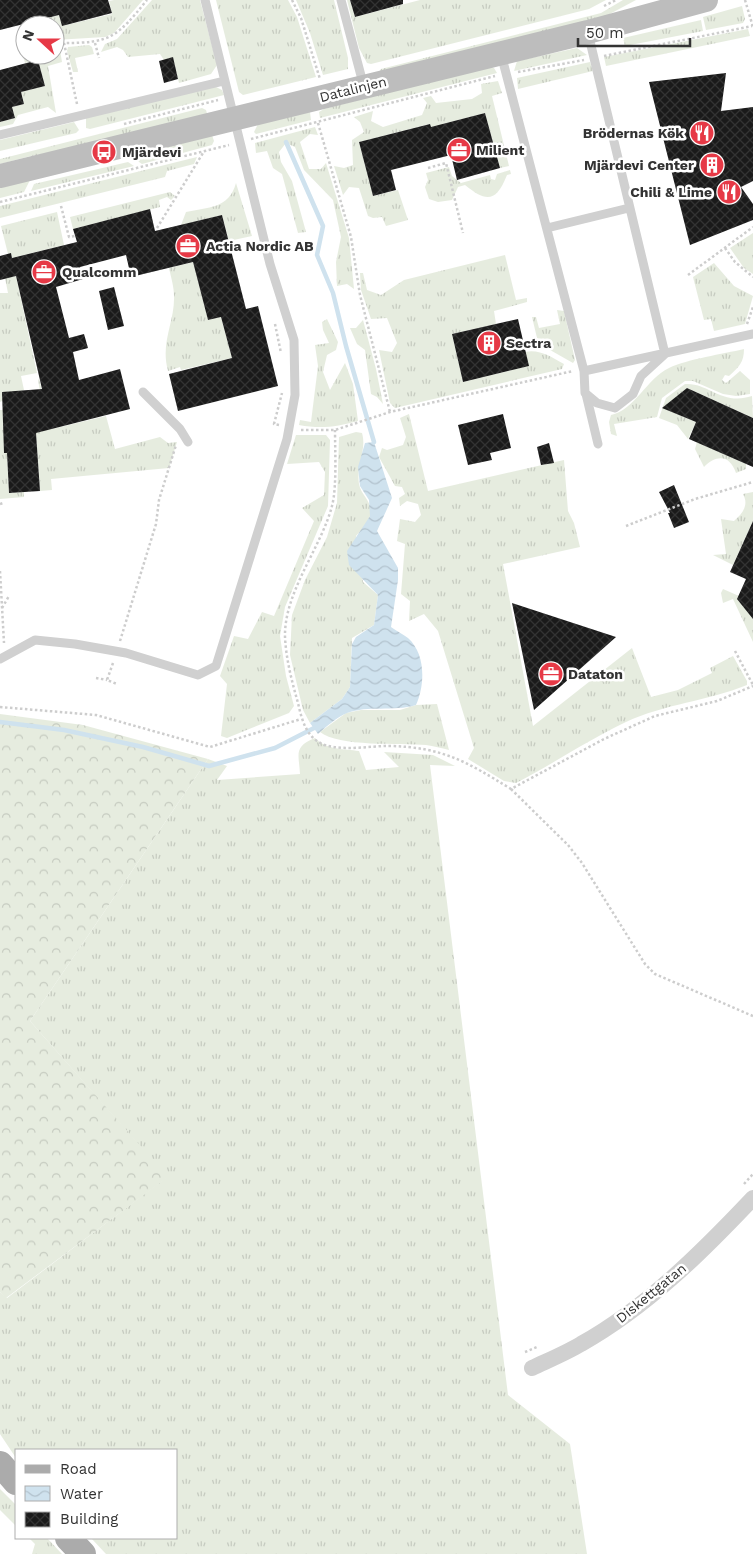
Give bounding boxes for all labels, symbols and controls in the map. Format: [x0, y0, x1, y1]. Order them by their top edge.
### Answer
north arrow [15, 15, 65, 65]
scale bar [578, 15, 690, 47]
text: 50 m [586, 24, 623, 42]
text: N [19, 28, 37, 43]
street label: Datalinjen [318, 73, 388, 105]
restaurant icon: Brödernas Kök [689, 120, 715, 146]
place label: Brödernas Kök [583, 125, 684, 141]
office icon: Milient [446, 137, 472, 163]
bus stop icon: Mjärdevi [91, 139, 117, 165]
place label: Milient [476, 142, 524, 158]
place label: Mjärdevi [122, 144, 181, 160]
building icon: Mjärdevi Center [699, 152, 725, 178]
place label: Mjärdevi Center [584, 157, 694, 173]
restaurant icon: Chili & Lime [716, 179, 742, 205]
place label: Chili & Lime [630, 184, 712, 200]
office icon: Actia Nordic AB [175, 233, 201, 259]
place label: Actia Nordic AB [206, 238, 314, 254]
office icon: Qualcomm [31, 259, 57, 285]
place label: Qualcomm [62, 264, 136, 280]
building icon: Sectra [476, 330, 502, 356]
place label: Sectra [506, 335, 552, 351]
office icon: Dataton [538, 661, 564, 687]
place label: Dataton [568, 666, 623, 682]
street label: Diskettgatan [613, 1260, 689, 1326]
legend [15, 1449, 178, 1539]
text: Road [60, 1460, 97, 1478]
text: Water [60, 1485, 103, 1503]
text: Building [60, 1510, 118, 1528]

